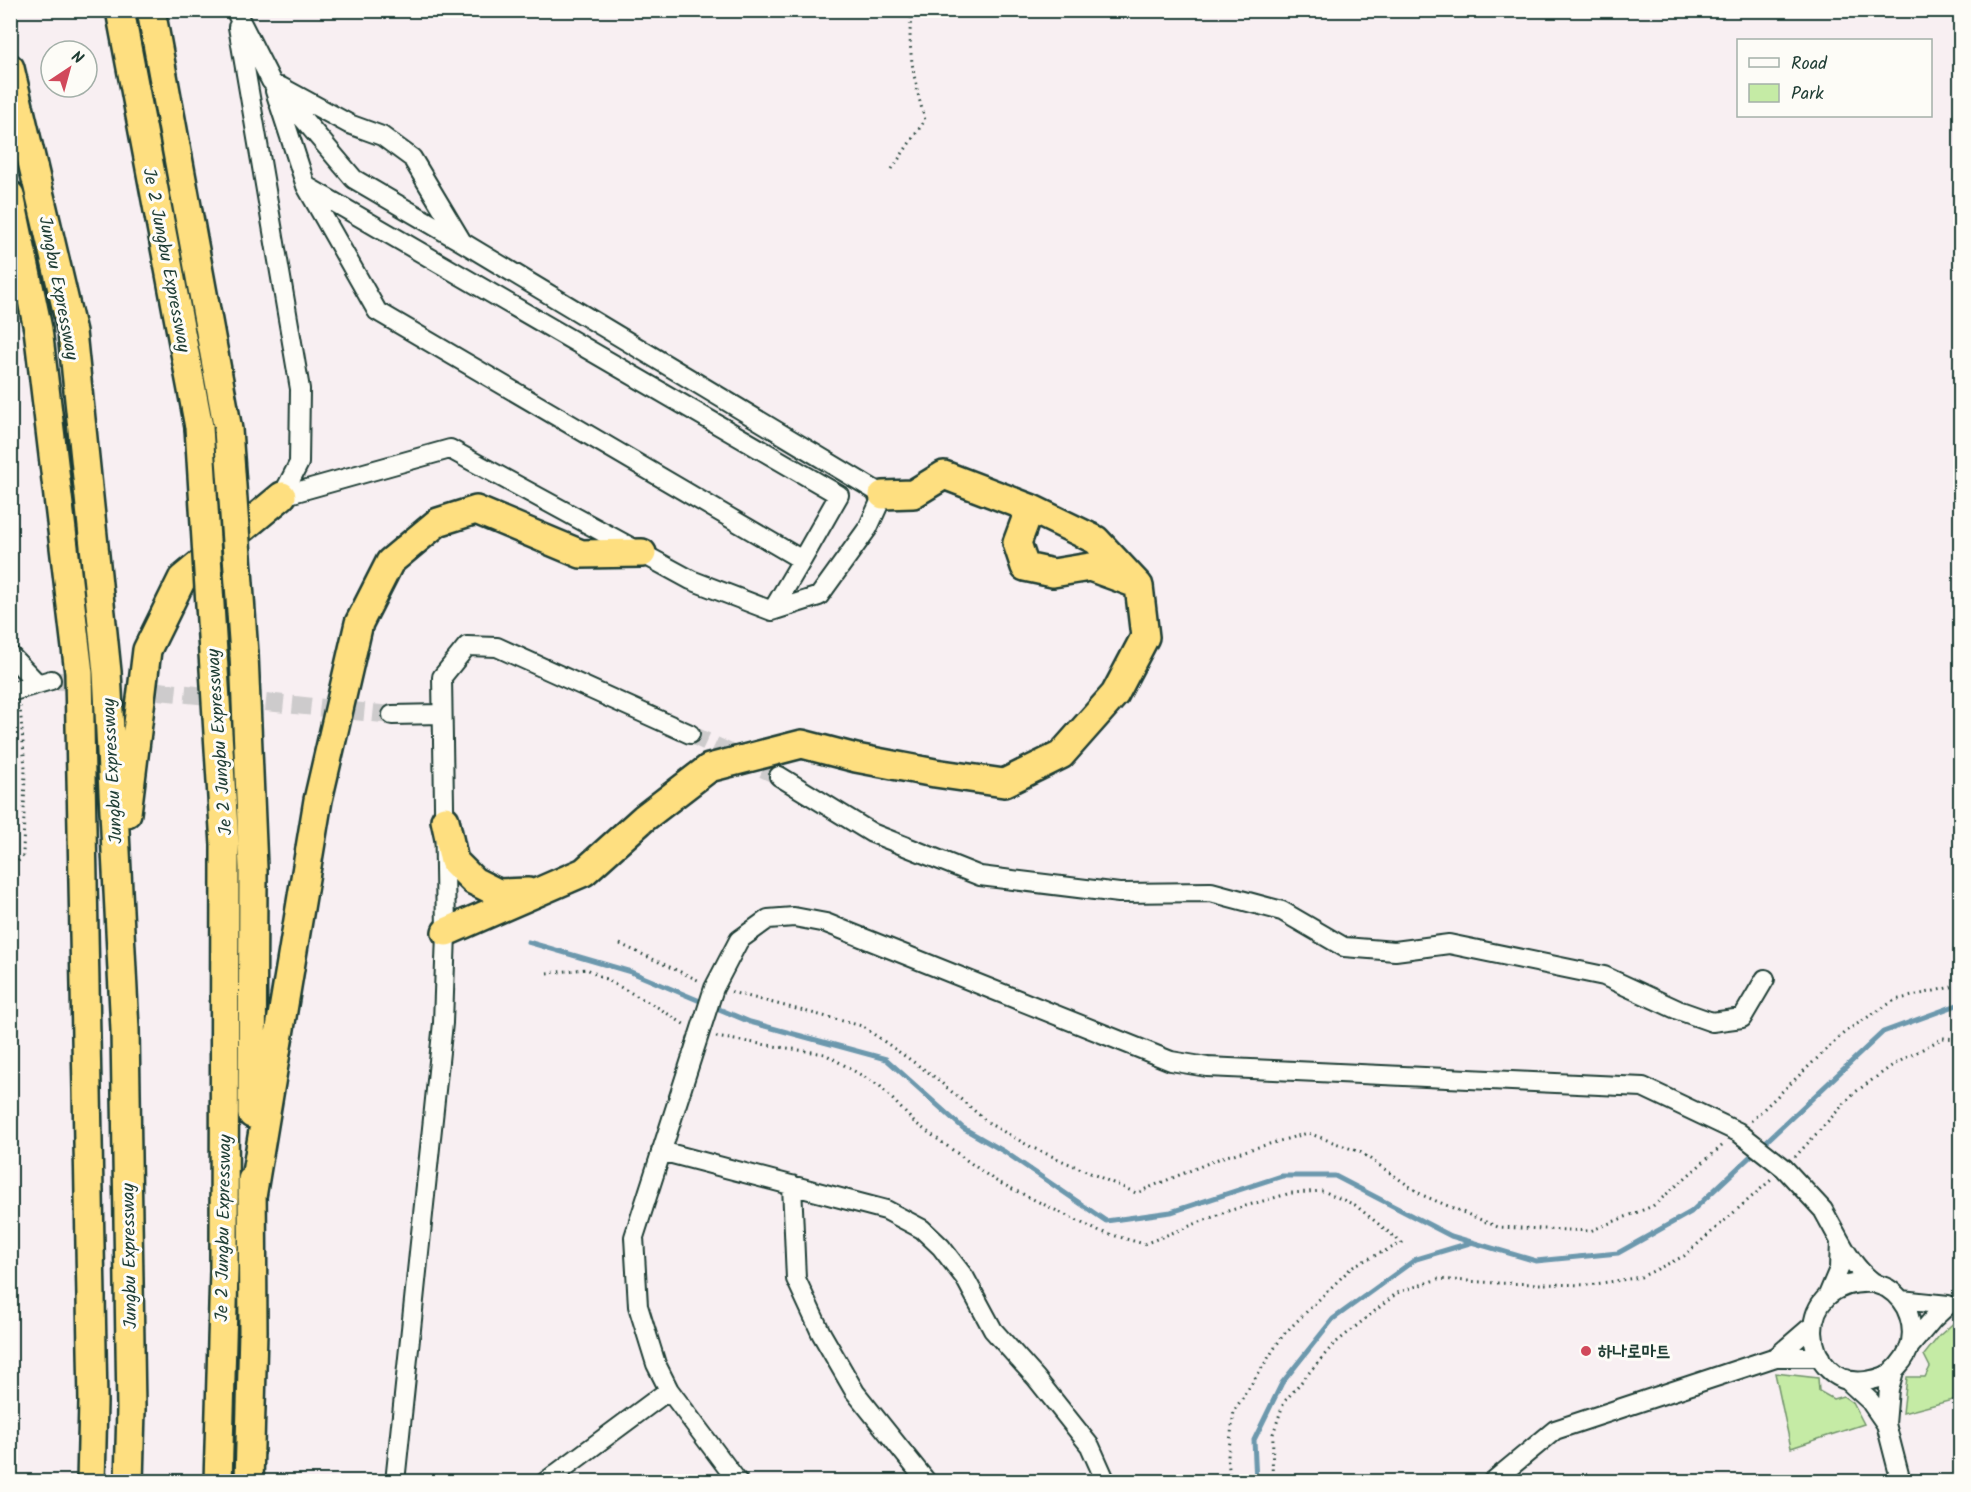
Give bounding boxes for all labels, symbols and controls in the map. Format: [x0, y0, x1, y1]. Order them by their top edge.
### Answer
north arrow [39, 39, 99, 99]
legend [1737, 39, 1932, 117]
text: N [65, 45, 88, 71]
text: Road [1791, 50, 1828, 79]
text: Park [1791, 80, 1824, 109]
street label: Je 2 Jungbu Expressway [133, 166, 198, 355]
street label: Jungbu Expressway [29, 214, 86, 363]
street label: Je 2 Jungbu Expressway [199, 647, 241, 836]
street label: Jungbu Expressway [95, 697, 132, 844]
street label: Je 2 Jungbu Expressway [208, 1134, 241, 1322]
street label: Jungbu Expressway [115, 1182, 146, 1329]
place label: 하나로마트 [1598, 1338, 1670, 1367]
marker: 하나로마트 [1579, 1344, 1593, 1358]

